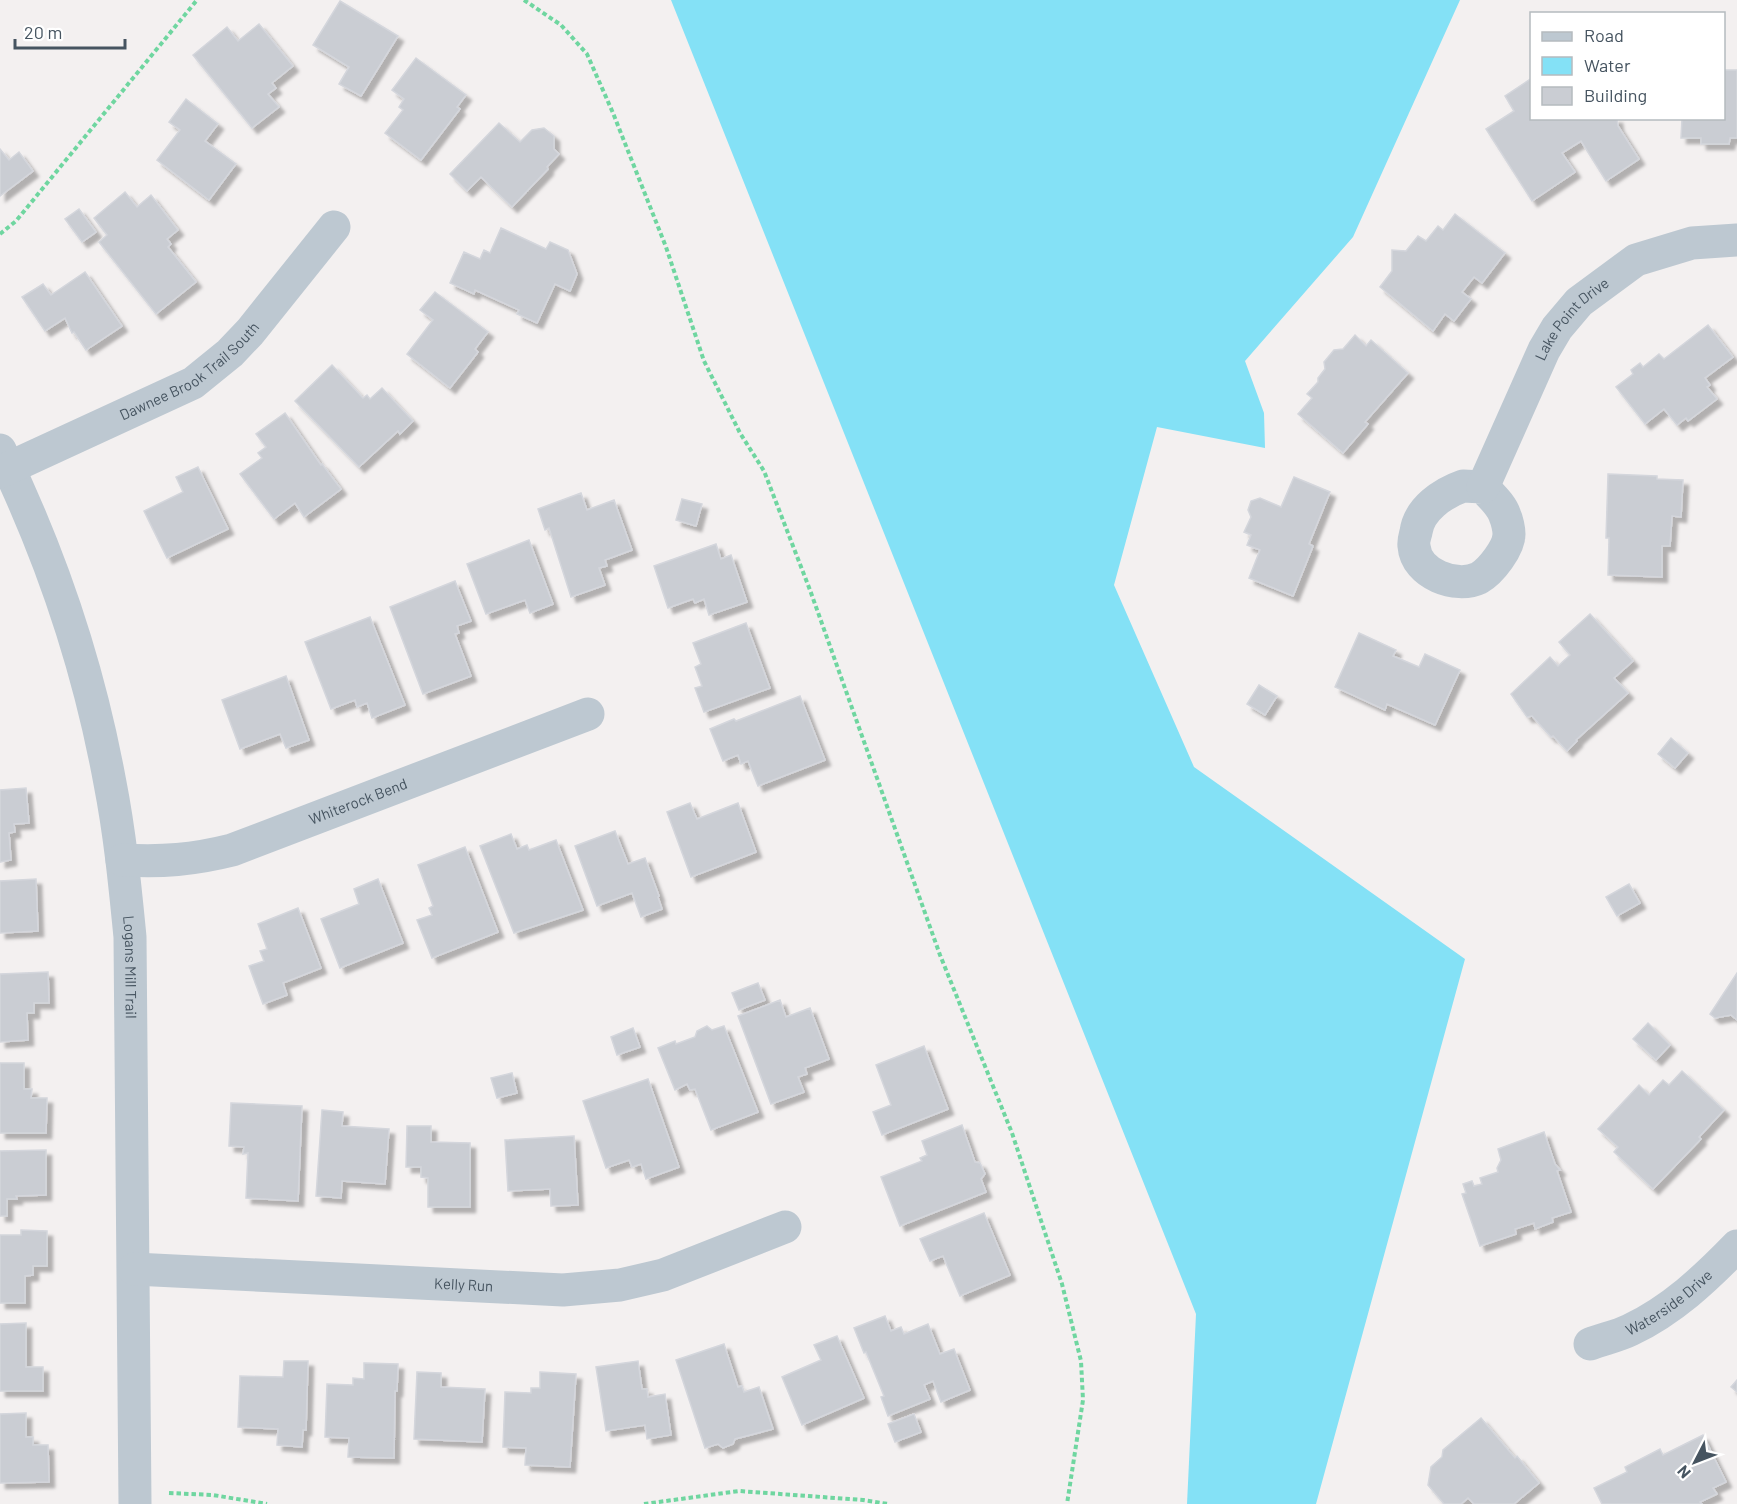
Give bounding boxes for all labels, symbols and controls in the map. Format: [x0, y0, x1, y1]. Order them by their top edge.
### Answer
scale bar [15, 12, 124, 50]
legend [1530, 12, 1725, 120]
text: 20 m [24, 21, 62, 43]
text: Road [1584, 24, 1624, 46]
text: Water [1584, 54, 1631, 76]
text: Building [1584, 84, 1647, 106]
street label: Lake Point Drive [1531, 273, 1612, 363]
street label: Dawnee Brook Trail South [117, 318, 262, 424]
street label: Whiterock Bend [306, 774, 410, 828]
street label: Logans Mill Trail [120, 914, 141, 1019]
street label: Waterside Drive [1622, 1265, 1715, 1339]
street label: Kelly Run [434, 1274, 494, 1295]
north arrow [1665, 1432, 1725, 1492]
text: N [1673, 1462, 1694, 1483]

